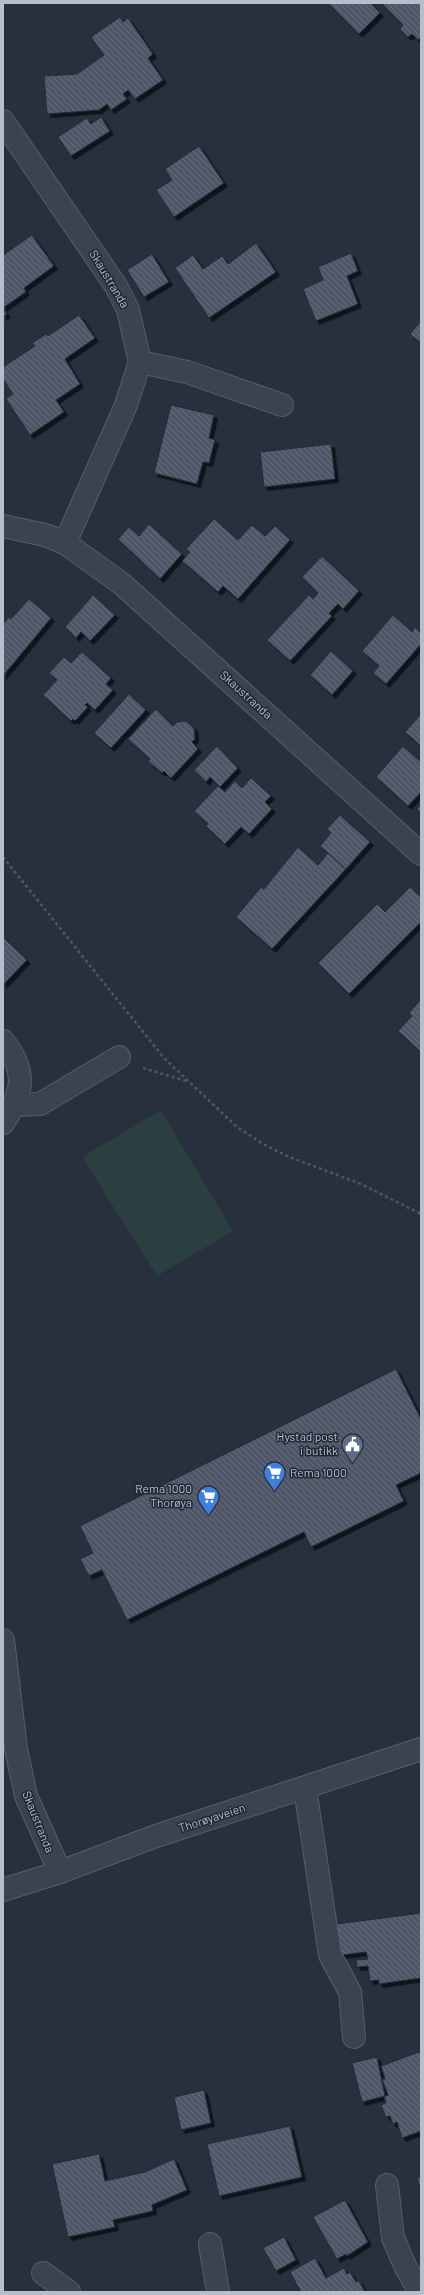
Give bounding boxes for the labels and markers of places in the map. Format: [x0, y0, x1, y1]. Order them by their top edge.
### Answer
place label: Hystad post i butikk [277, 1429, 338, 1457]
public building icon: Hystad post i butikk [340, 1431, 366, 1464]
supermarket icon: Rema 1000 [261, 1460, 287, 1493]
place label: Rema 1000 [290, 1465, 347, 1479]
place label: Rema 1000 Thorøya [135, 1481, 192, 1509]
supermarket icon: Rema 1000 Thorøya [195, 1483, 221, 1516]

